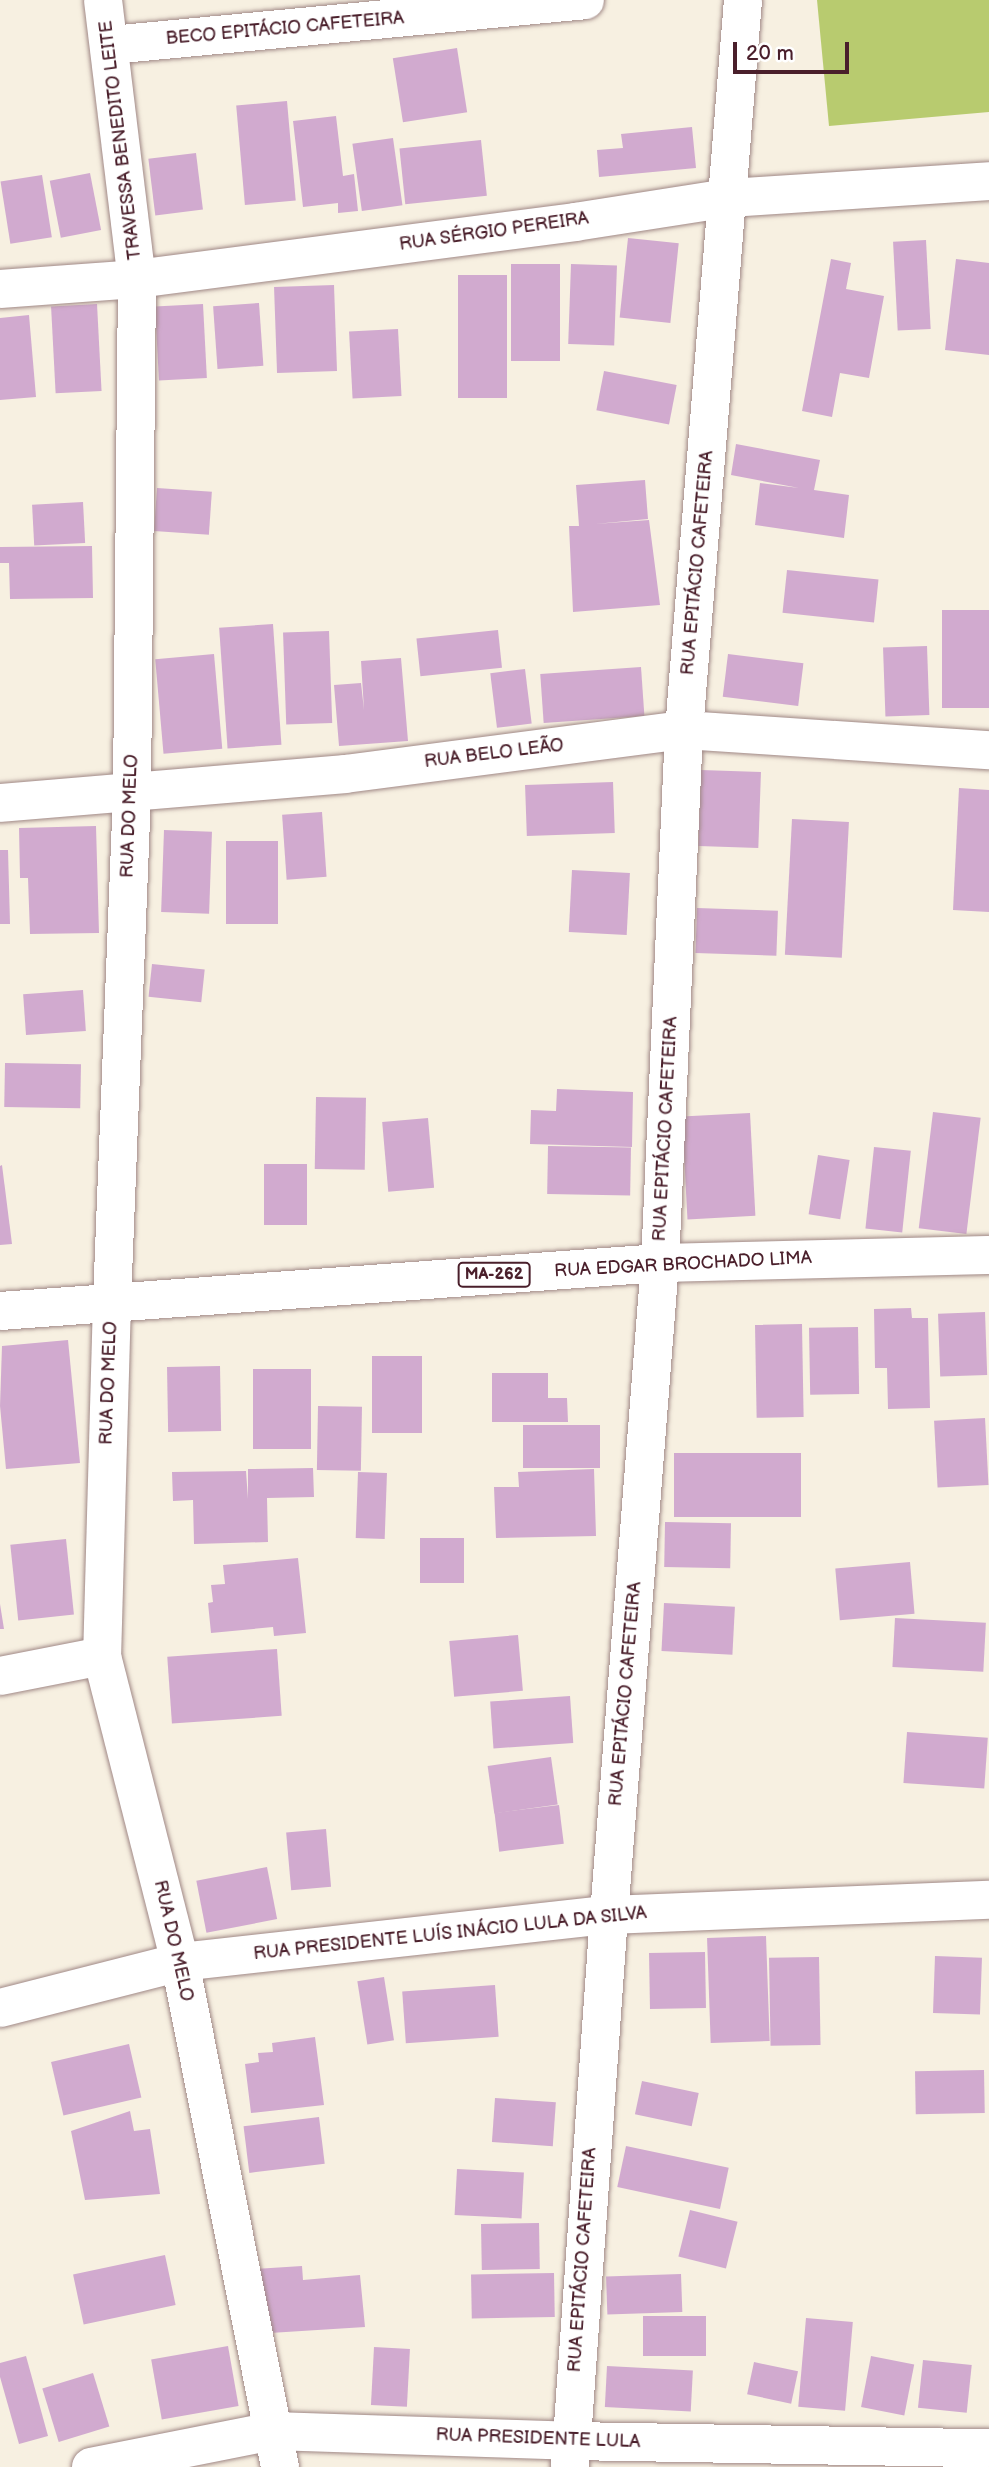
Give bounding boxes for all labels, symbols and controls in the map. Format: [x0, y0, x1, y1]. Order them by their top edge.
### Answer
street label: BECO EPITÁCIO CAFETEIRA [165, 8, 405, 50]
street label: TRAVESSA BENEDITO LEITE [96, 19, 146, 261]
scale bar [737, 28, 852, 72]
text: 20 m [746, 41, 794, 66]
street label: RUA SÉRGIO PEREIRA [398, 208, 590, 256]
street label: RUA EPITÁCIO CAFETEIRA [677, 450, 719, 676]
street label: RUA BELO LEÃO [423, 735, 565, 773]
street label: RUA DO MELO [117, 754, 143, 878]
street label: RUA EPITÁCIO CAFETEIRA [649, 1016, 683, 1242]
street label: RUA EDGAR BROCHADO LIMA [554, 1247, 812, 1283]
road number: MA-262 [457, 1262, 531, 1288]
street label: RUA DO MELO [96, 1321, 122, 1445]
street label: RUA EPITÁCIO CAFETEIRA [605, 1581, 647, 1807]
street label: RUA DO MELO [149, 1878, 197, 2004]
street label: RUA PRESIDENTE LUÍS INÁCIO LULA DA SILVA [252, 1903, 648, 1965]
street label: RUA EPITÁCIO CAFETEIRA [564, 2147, 602, 2373]
street label: RUA PRESIDENTE LULA [435, 2425, 641, 2453]

